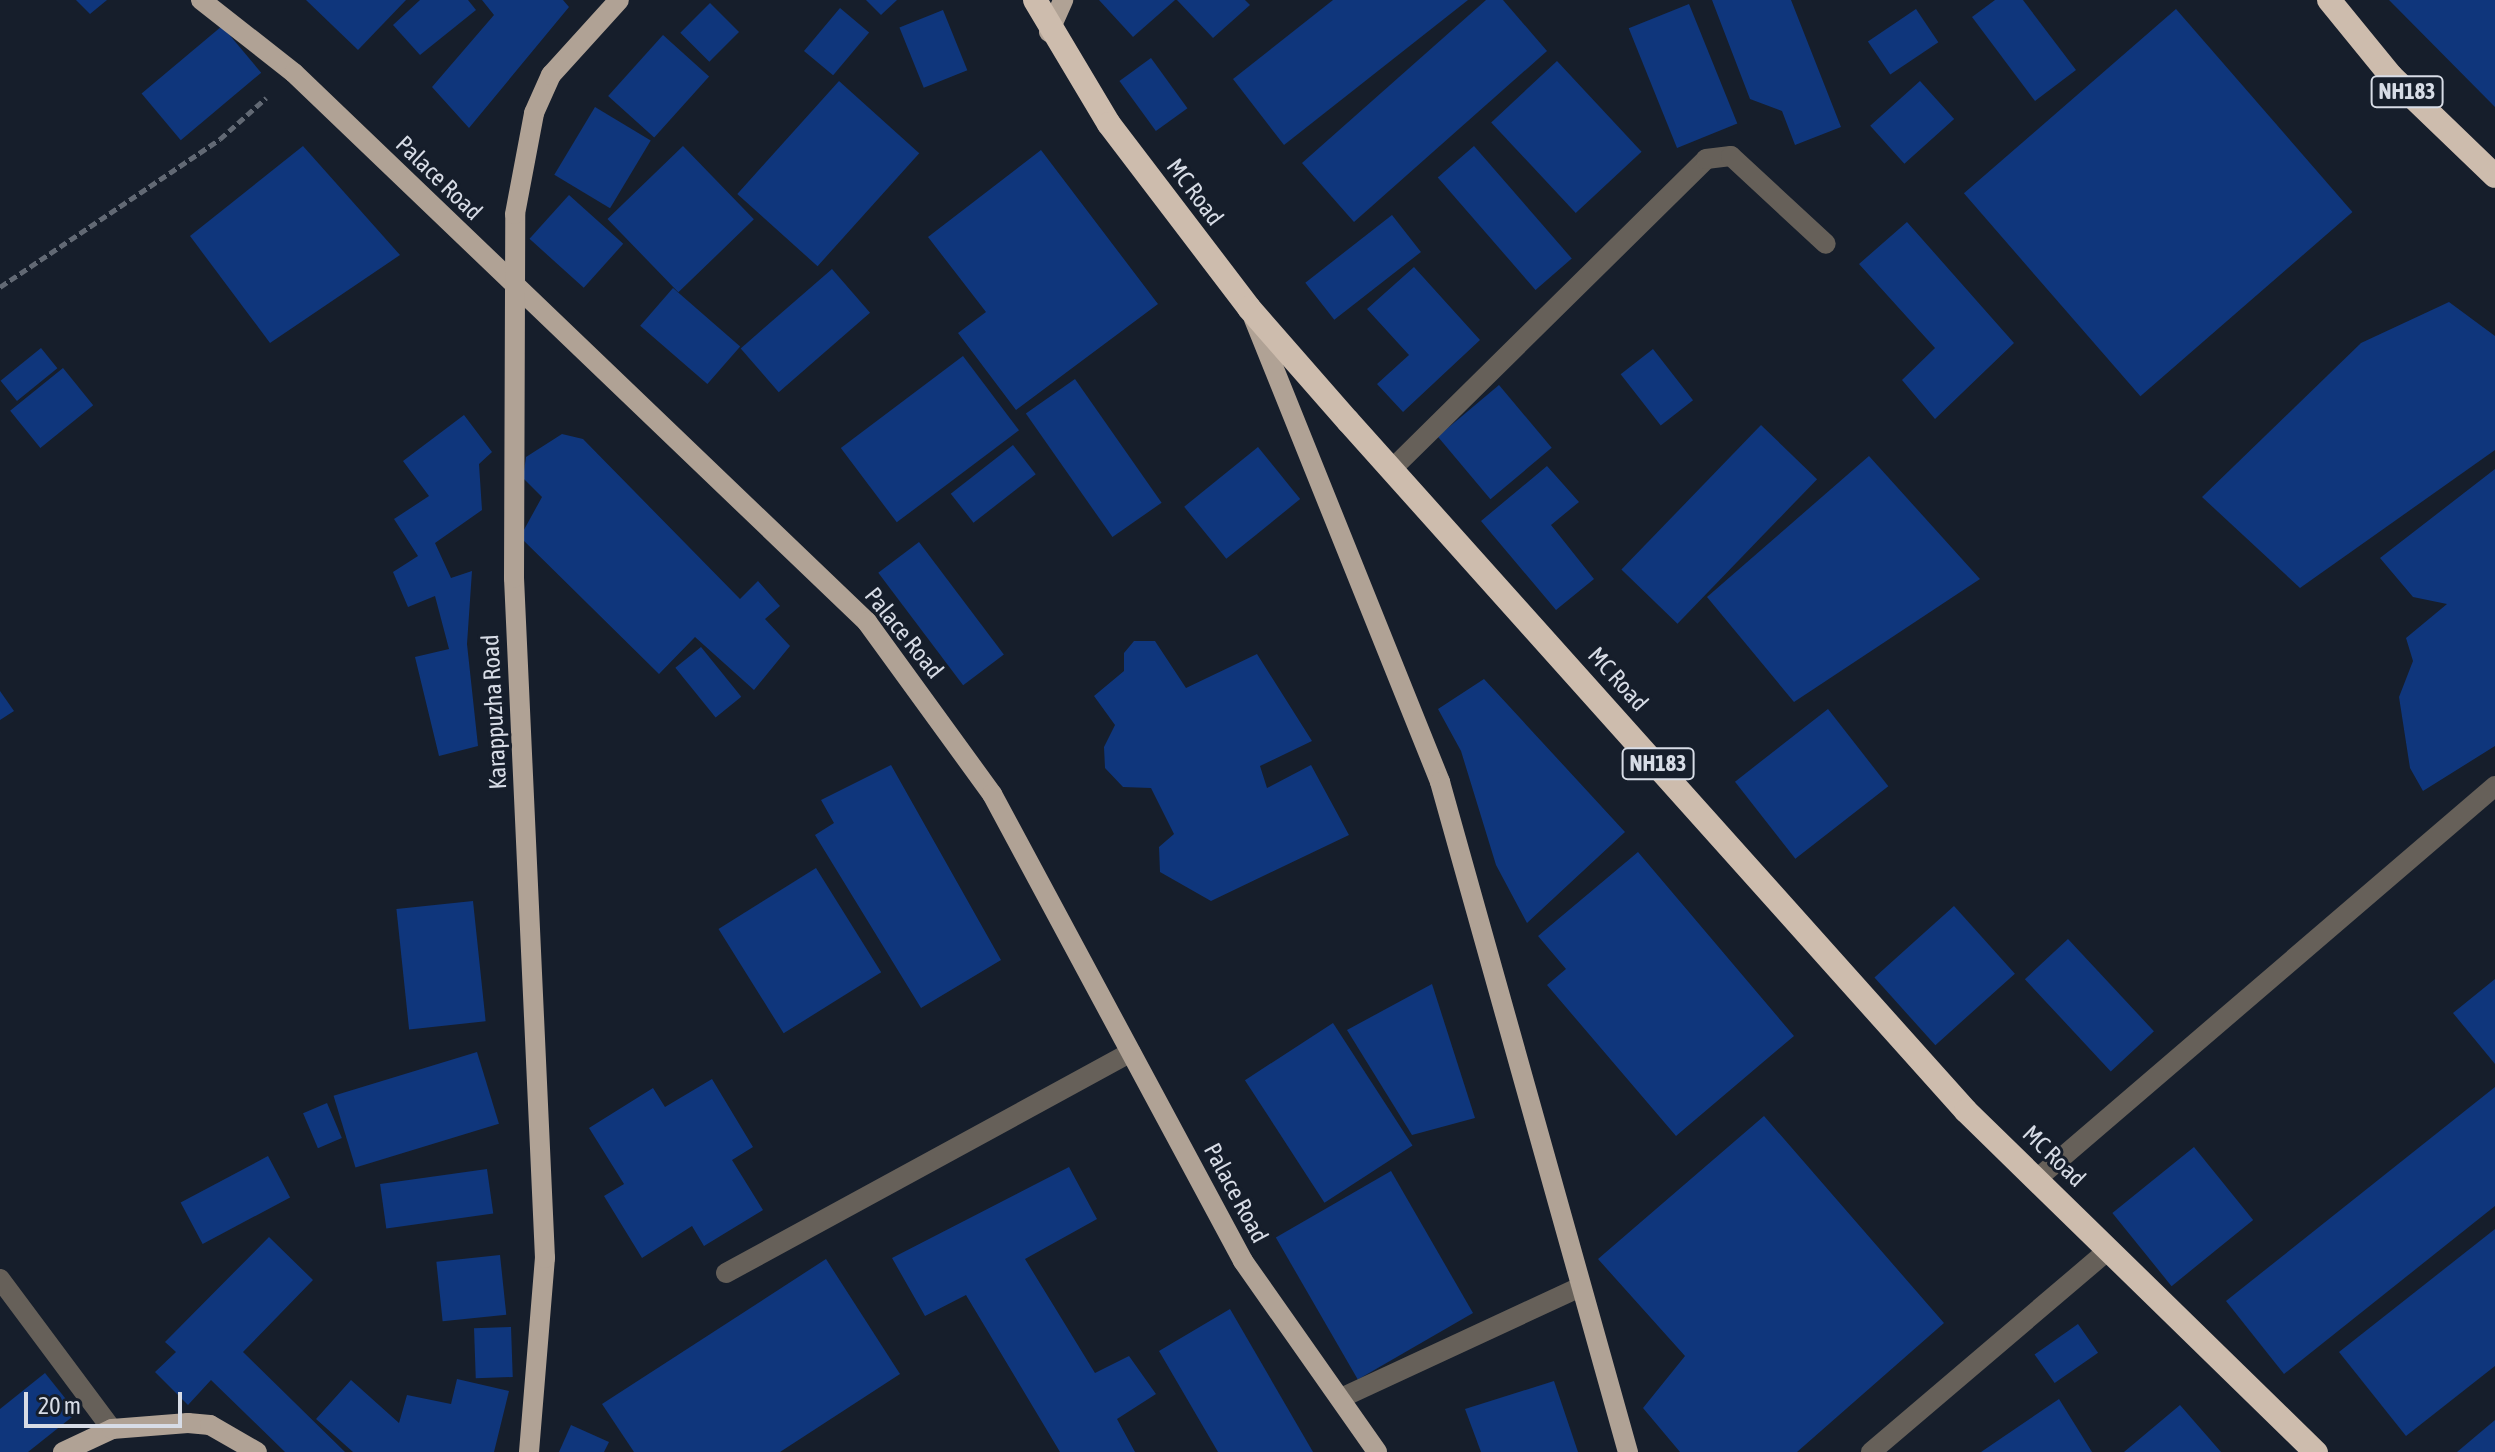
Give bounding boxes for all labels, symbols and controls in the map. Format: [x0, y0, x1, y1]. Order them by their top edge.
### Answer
road number: NH183 [2369, 74, 2445, 110]
street label: Palace Road [390, 130, 488, 226]
street label: MC Road [1161, 153, 1229, 231]
street label: Palace Road [859, 582, 949, 684]
street label: Karappuzha Road [476, 634, 512, 790]
street label: MC Road [1582, 641, 1654, 717]
road number: NH183 [1620, 746, 1696, 782]
street label: MC Road [2017, 1119, 2091, 1193]
street label: Palace Road [1198, 1138, 1274, 1248]
scale bar [28, 1376, 186, 1426]
text: 20 m [38, 1392, 81, 1419]

